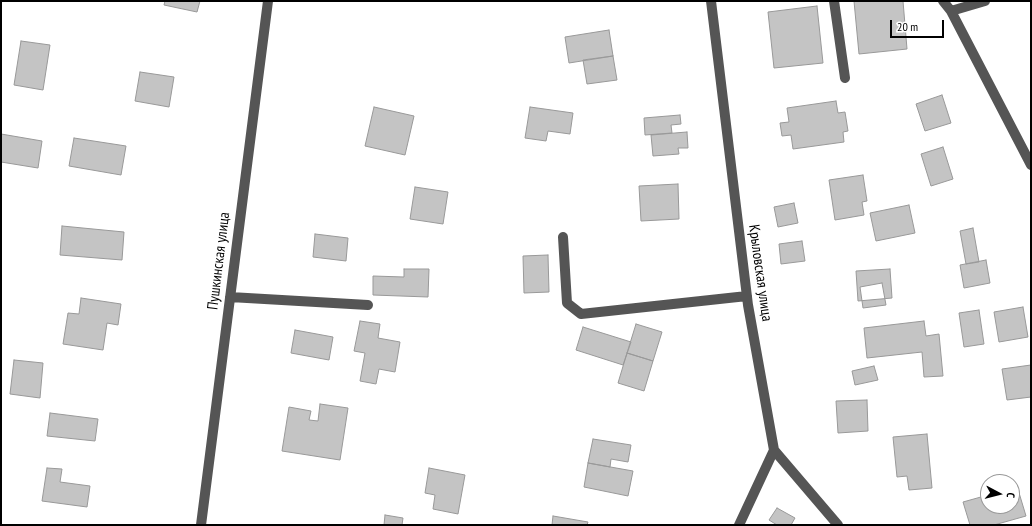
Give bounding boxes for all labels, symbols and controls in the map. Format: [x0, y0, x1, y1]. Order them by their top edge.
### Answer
scale bar [892, 12, 946, 38]
text: 20 m [897, 19, 918, 34]
street label: Пушкинская улица [204, 211, 234, 311]
street label: Крыловская улица [744, 223, 776, 323]
north arrow [980, 474, 1020, 514]
text: С [1004, 492, 1018, 499]

